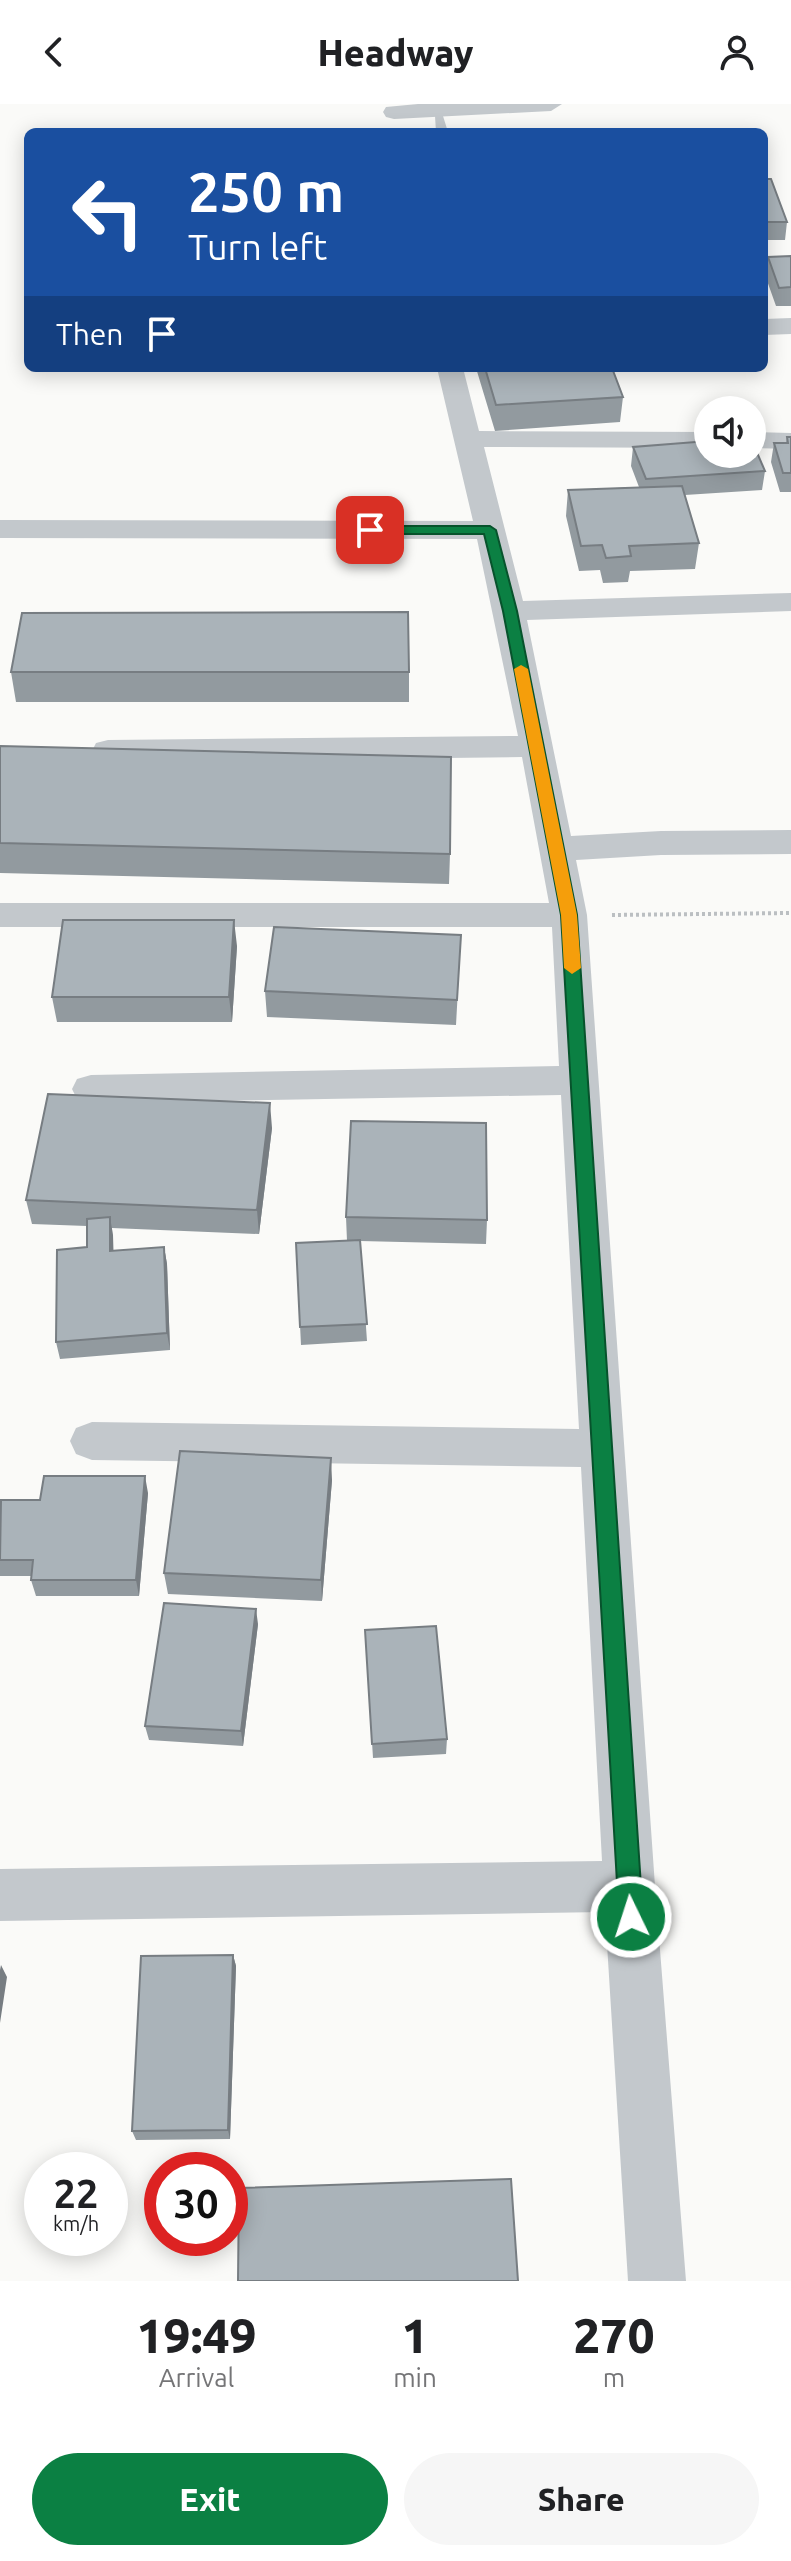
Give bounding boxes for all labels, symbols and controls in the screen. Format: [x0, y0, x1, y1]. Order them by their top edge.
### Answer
icon: back [32, 30, 76, 74]
icon: person [715, 30, 759, 74]
text: Headway [317, 32, 474, 73]
icon: left [56, 160, 160, 264]
text: 250 m [188, 160, 344, 223]
text: Turn left [188, 226, 327, 267]
icon: arrive [140, 312, 184, 356]
text: Then [56, 317, 124, 351]
map controls [694, 396, 766, 468]
button: sound [694, 396, 766, 468]
pin [336, 496, 404, 564]
icon: arrive [348, 508, 392, 552]
position arrow [589, 1875, 673, 1959]
speed limit sign: 30 [144, 2152, 248, 2256]
text: 22 [53, 2171, 99, 2216]
text: km/h [53, 2212, 99, 2235]
text: 19:49 [137, 2308, 257, 2362]
text: 1 [401, 2308, 428, 2362]
text: 270 [573, 2308, 654, 2362]
text: Arrival [159, 2363, 234, 2392]
text: min [393, 2363, 437, 2392]
text: m [603, 2363, 625, 2392]
button: Exit [32, 2453, 388, 2545]
button: Share [404, 2453, 759, 2545]

